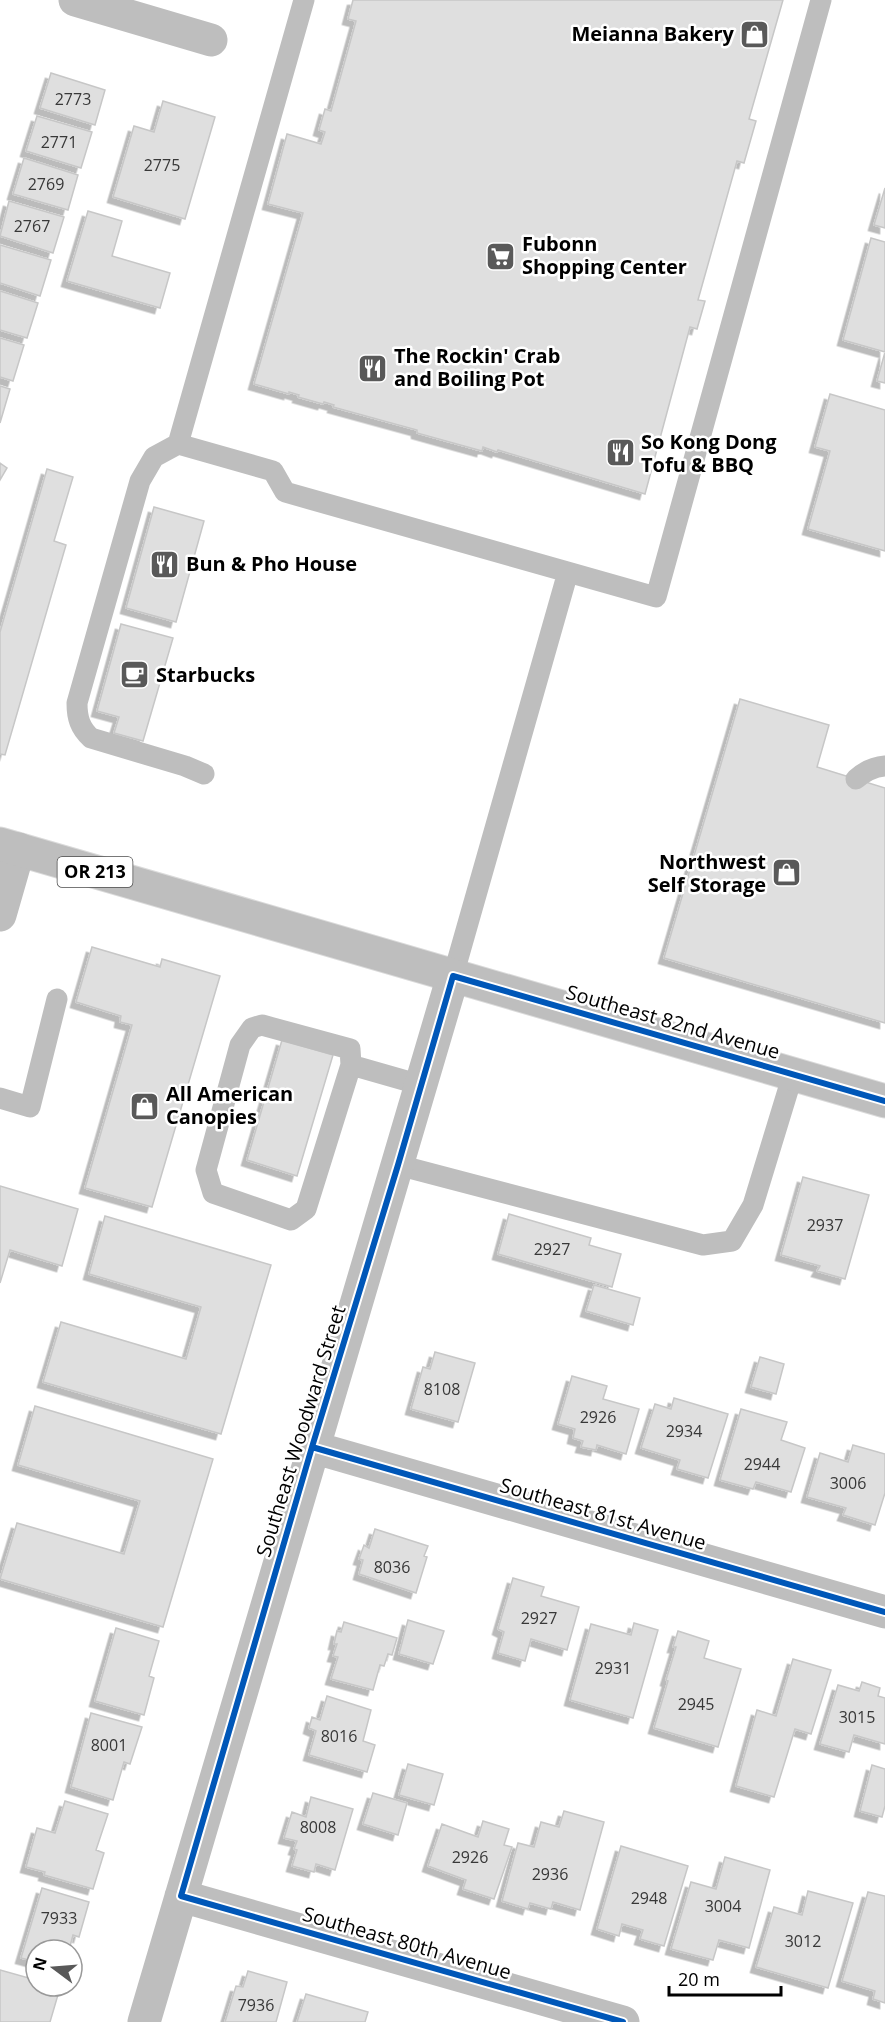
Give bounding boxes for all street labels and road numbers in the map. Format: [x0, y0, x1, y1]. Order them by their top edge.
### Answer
road number: OR 213 [58, 857, 132, 887]
street label: Southeast 82nd Avenue [563, 978, 783, 1065]
street label: Southeast Woodward Street [249, 1302, 352, 1560]
street label: Southeast 81st Avenue [497, 1471, 709, 1556]
street label: Southeast 80th Avenue [300, 1900, 515, 1985]

